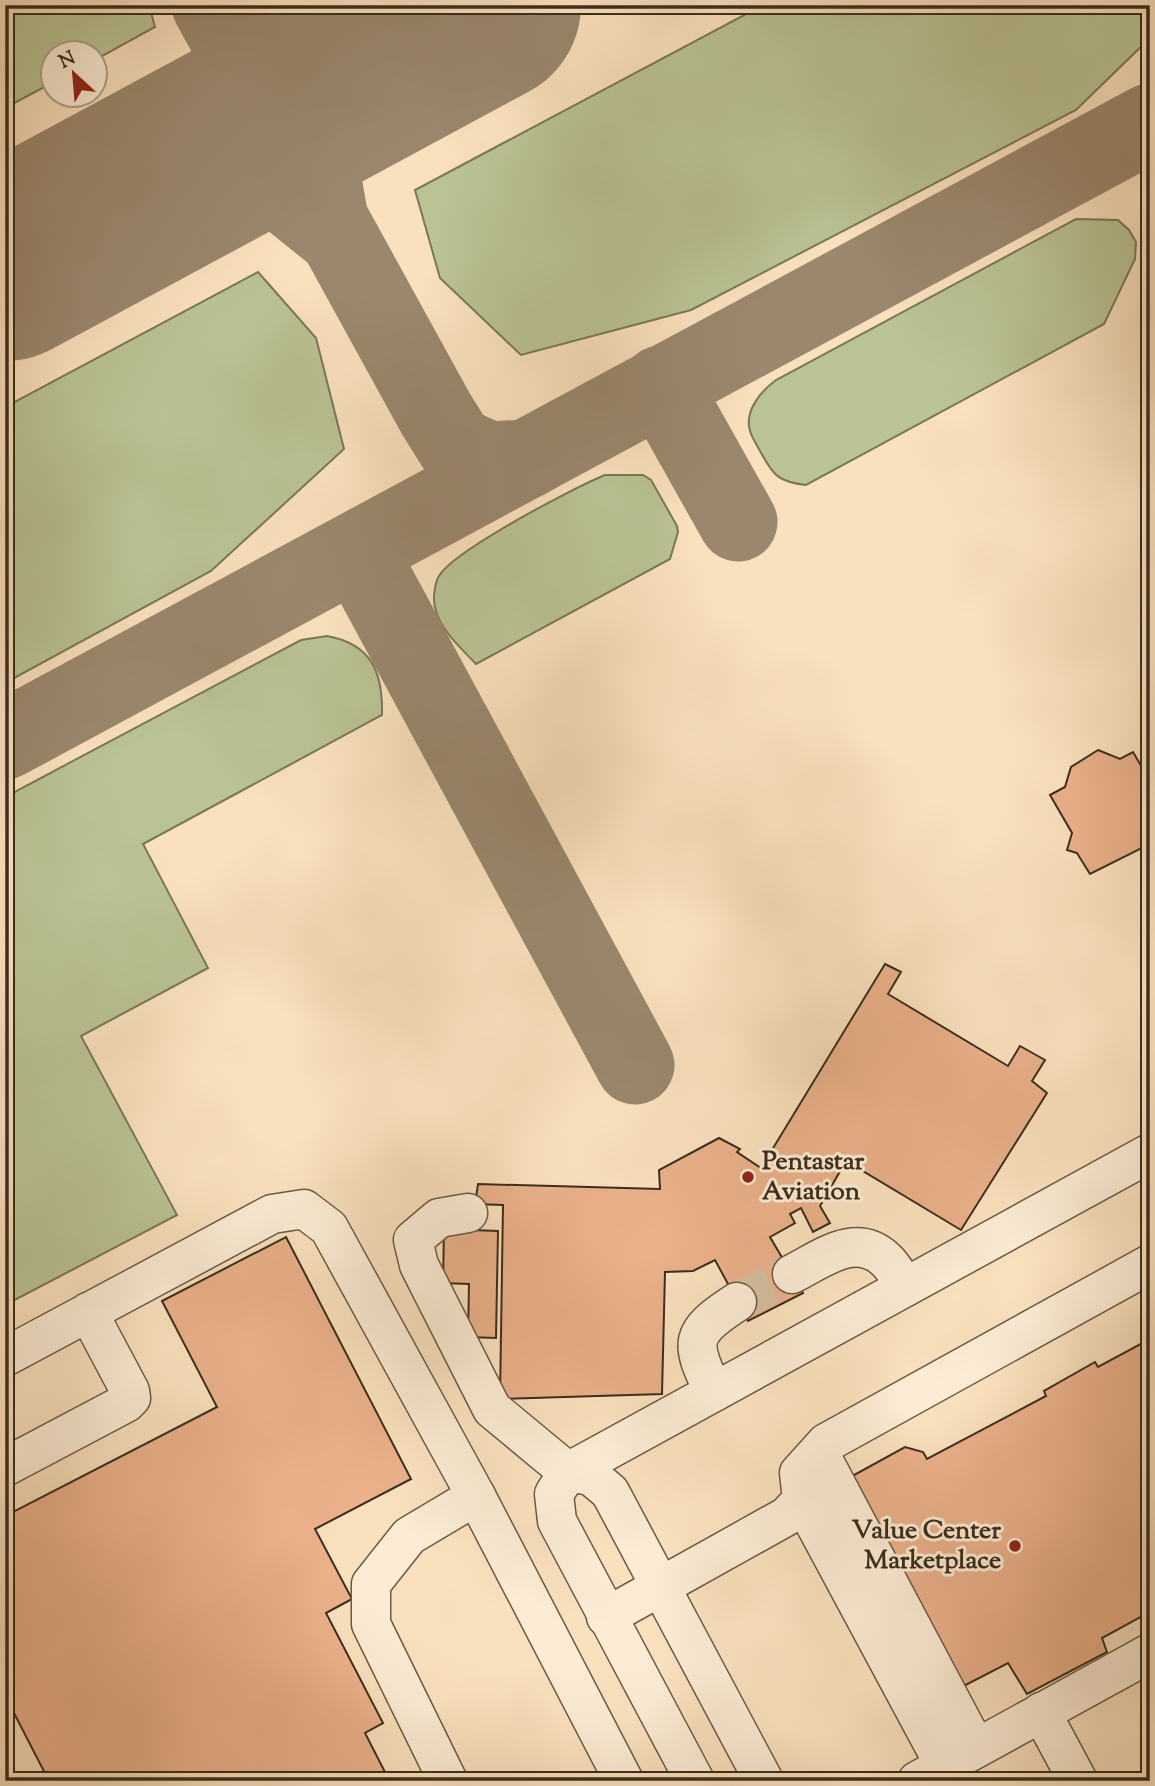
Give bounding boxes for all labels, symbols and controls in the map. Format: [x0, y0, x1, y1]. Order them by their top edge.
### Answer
north arrow [38, 38, 108, 108]
text: N [55, 46, 80, 76]
place label: Pentastar Aviation [762, 1144, 864, 1211]
marker: Pentastar Aviation [740, 1169, 756, 1185]
place label: Value Center Marketplace [852, 1513, 1001, 1580]
marker: Value Center Marketplace [1007, 1538, 1023, 1554]

